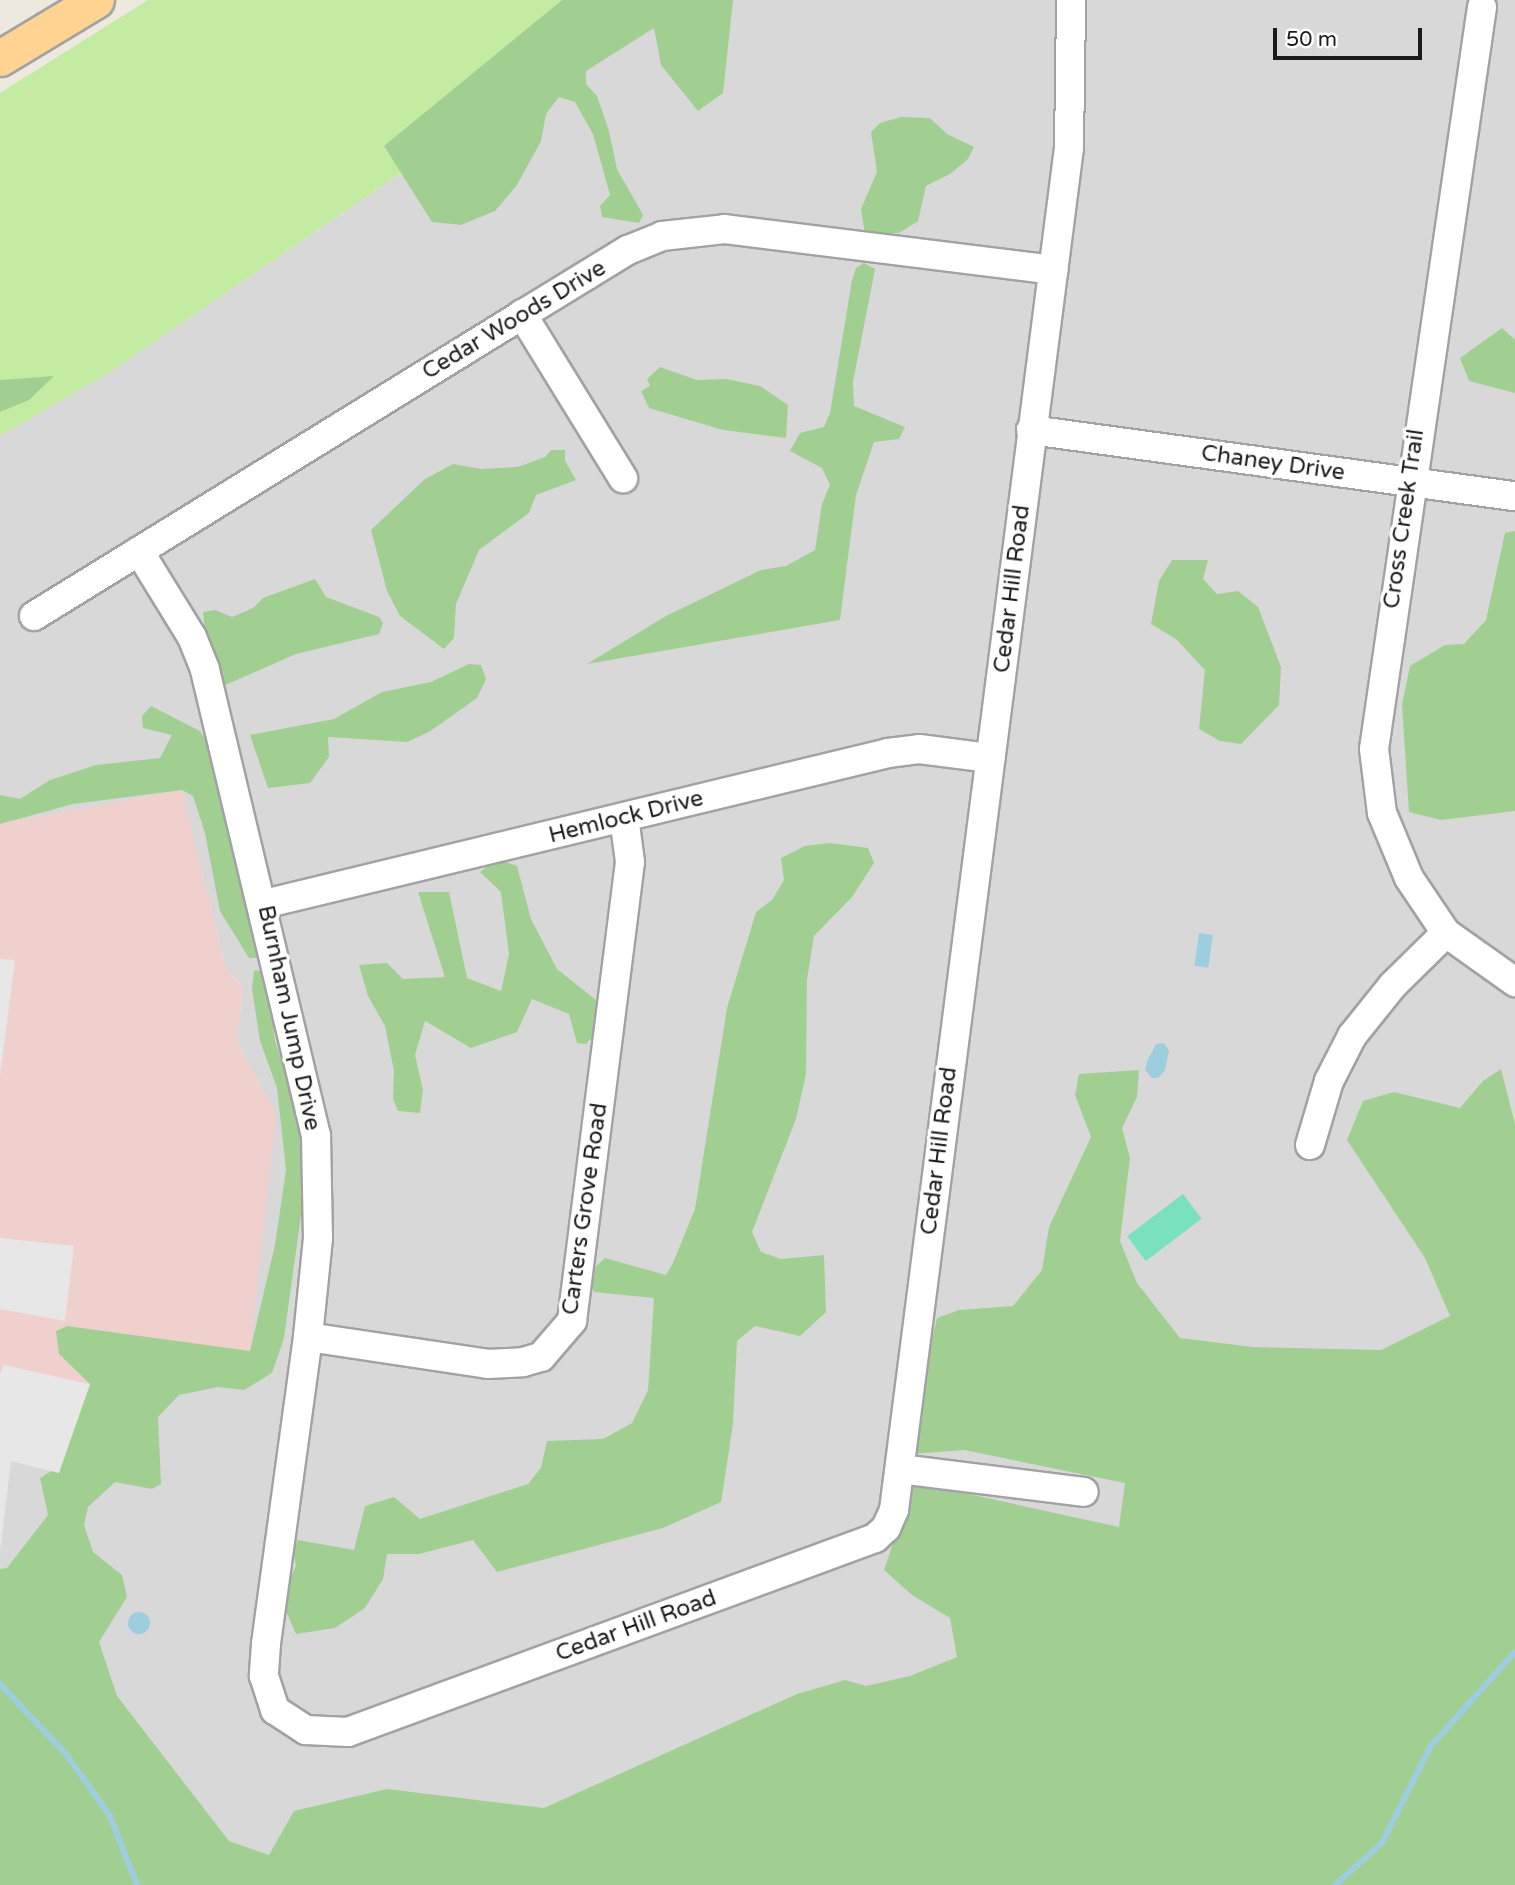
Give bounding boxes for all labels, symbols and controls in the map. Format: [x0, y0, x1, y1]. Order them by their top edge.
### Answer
scale bar [1277, 14, 1426, 58]
text: 50 m [1286, 27, 1337, 52]
street label: Cedar Woods Drive [417, 254, 611, 386]
street label: Cross Creek Trail [1378, 427, 1430, 611]
street label: Chaney Drive [1199, 439, 1347, 487]
street label: Cedar Hill Road [988, 503, 1036, 675]
street label: Hemlock Drive [546, 784, 706, 850]
street label: Burnham Jump Drive [252, 903, 326, 1133]
street label: Cedar Hill Road [915, 1065, 963, 1237]
street label: Carters Grove Road [556, 1101, 614, 1317]
street label: Cedar Hill Road [552, 1584, 720, 1668]

